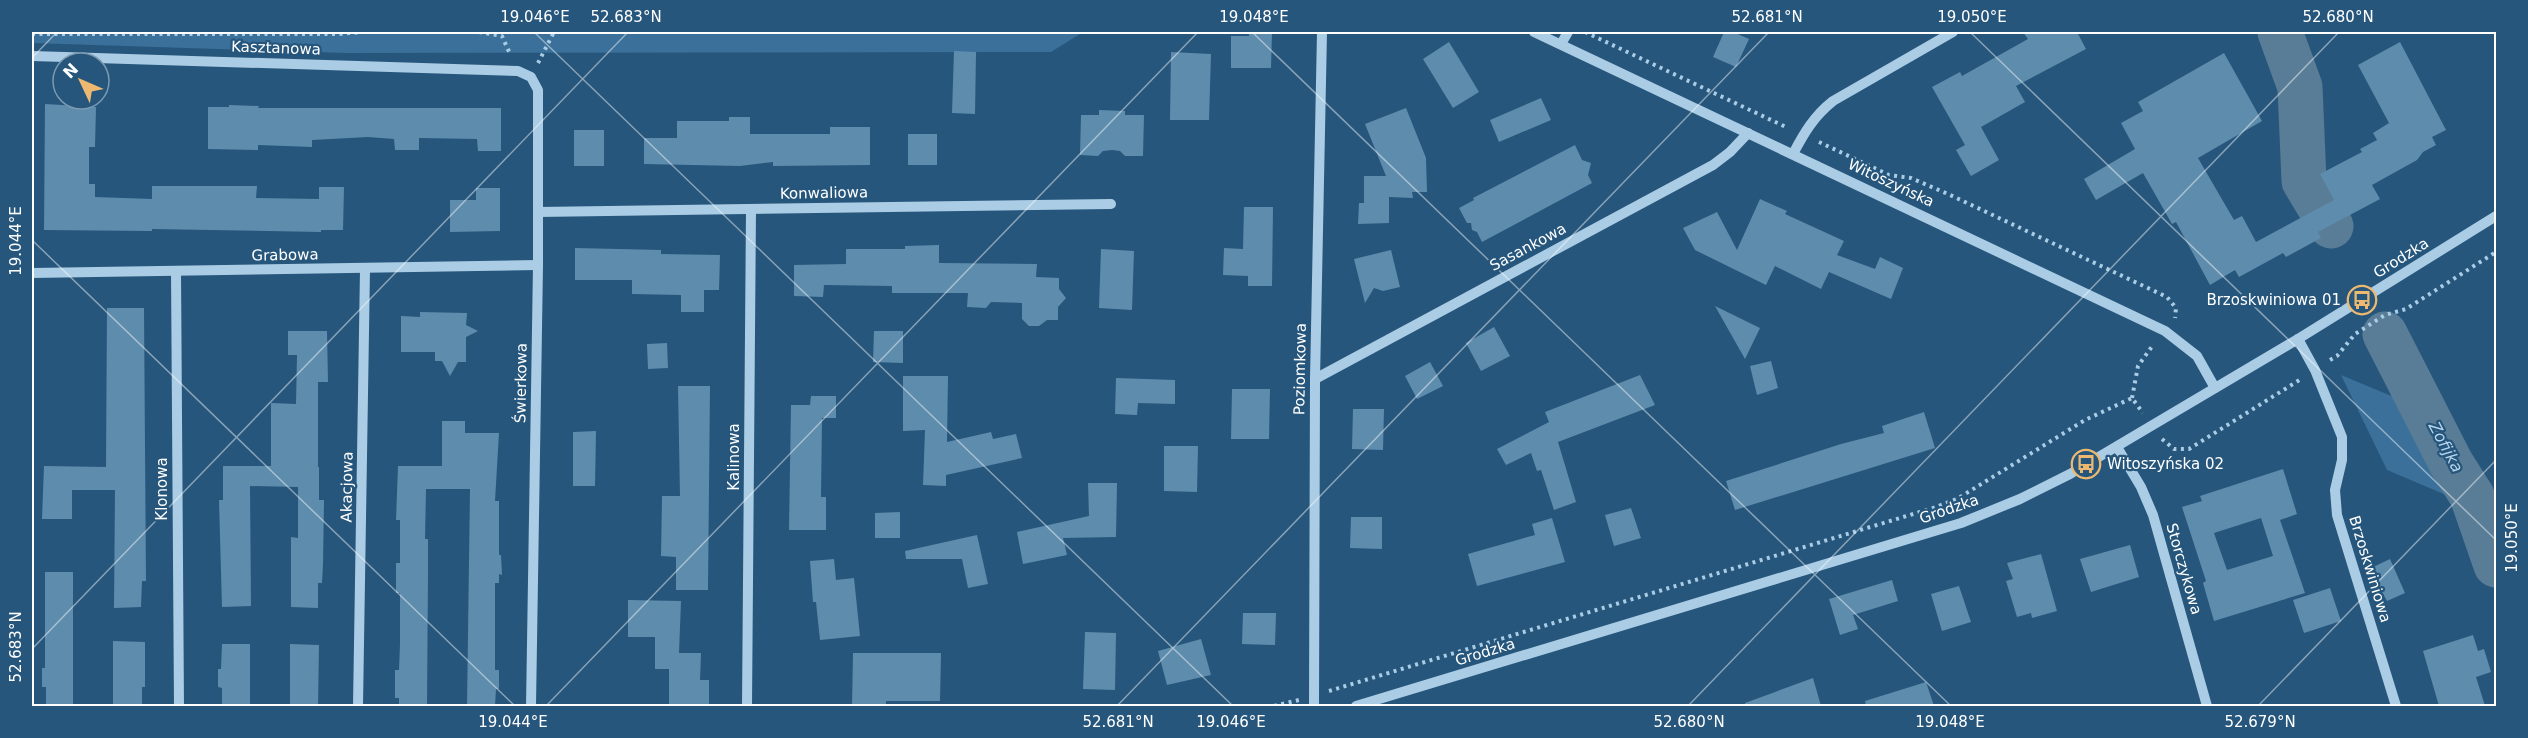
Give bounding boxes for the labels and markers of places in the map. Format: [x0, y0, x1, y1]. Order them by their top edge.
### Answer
bus stop icon: Brzoskwiniowa 01 [2346, 284, 2378, 316]
place label: Brzoskwiniowa 01 [2206, 291, 2341, 309]
bus stop icon: Witoszyńska 02 [2070, 448, 2102, 480]
place label: Witoszyńska 02 [2107, 455, 2224, 473]

